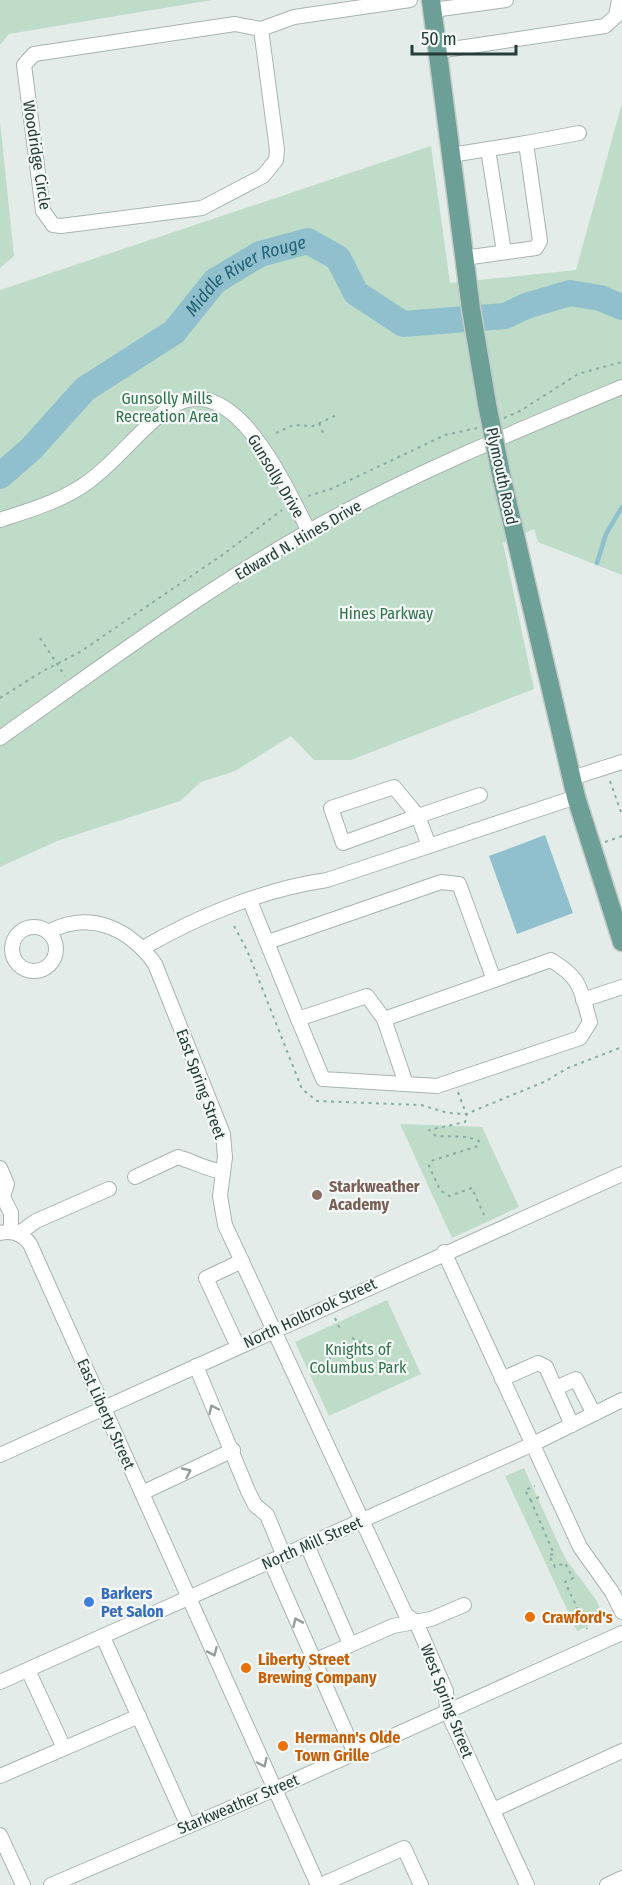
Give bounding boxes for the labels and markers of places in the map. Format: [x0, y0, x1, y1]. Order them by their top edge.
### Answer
place label: Starkweather Academy [328, 1177, 420, 1214]
marker: Starkweather Academy [310, 1188, 324, 1202]
place label: Barkers Pet Salon [101, 1584, 164, 1621]
marker: Barkers Pet Salon [82, 1595, 96, 1609]
place label: Crawford's [542, 1608, 613, 1627]
marker: Crawford's [523, 1610, 537, 1624]
place label: Liberty Street Brewing Company [258, 1650, 377, 1687]
marker: Liberty Street Brewing Company [239, 1661, 253, 1675]
place label: Hermann's Olde Town Grille [295, 1728, 400, 1765]
marker: Hermann's Olde Town Grille [276, 1739, 290, 1753]

